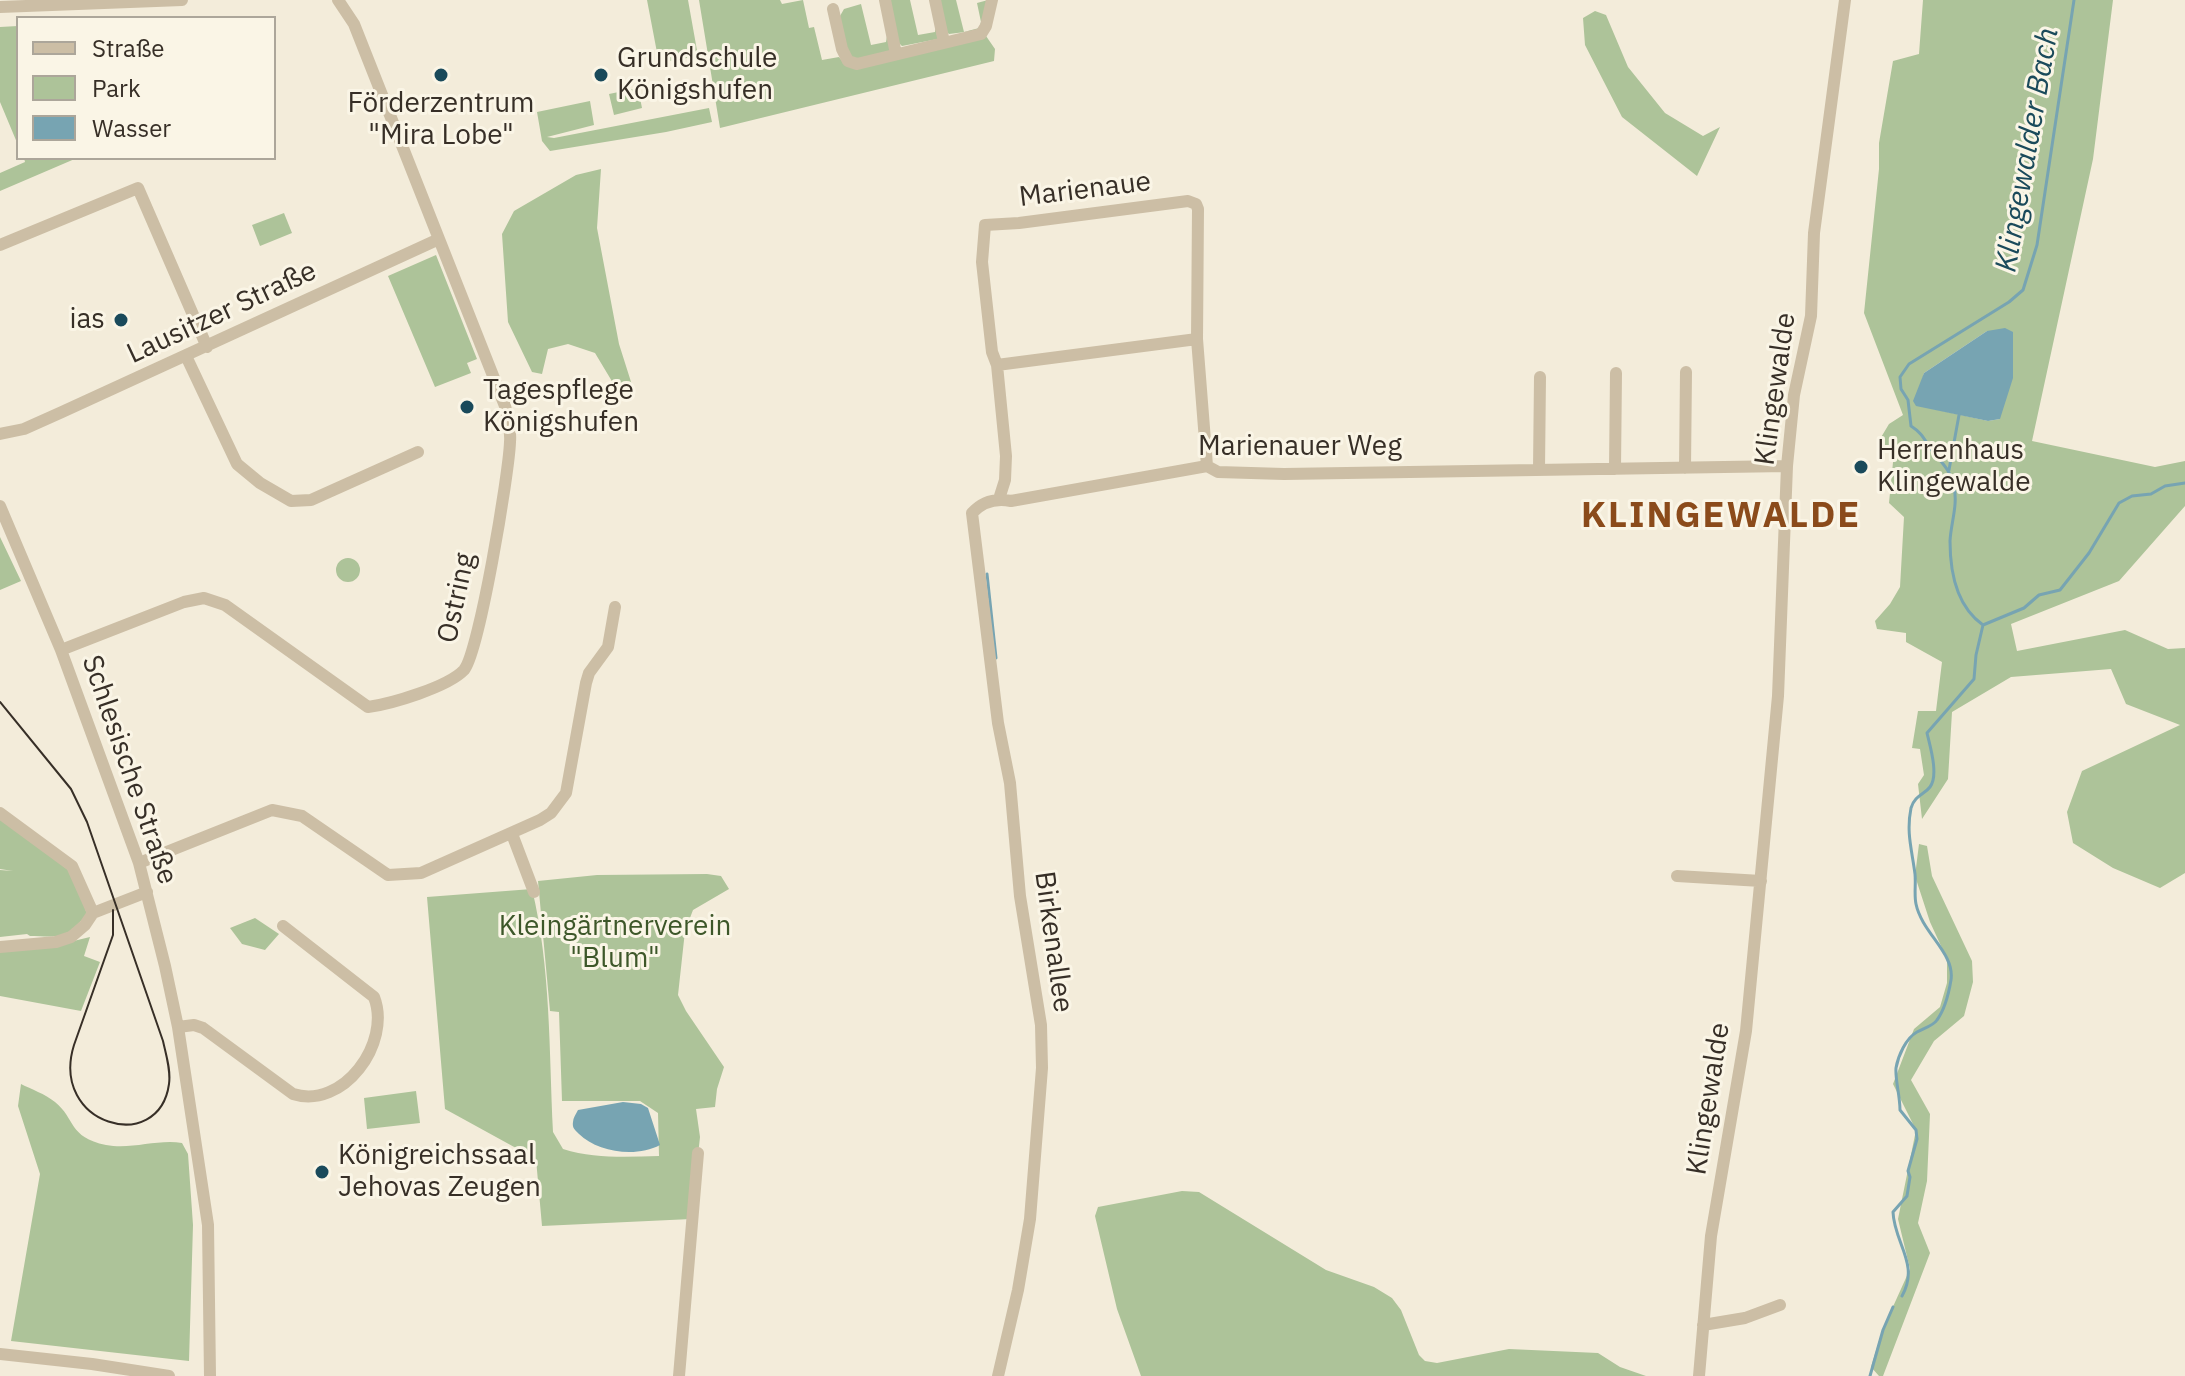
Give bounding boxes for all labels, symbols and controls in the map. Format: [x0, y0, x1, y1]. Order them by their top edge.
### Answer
legend [16, 16, 276, 160]
water label: Klingewalder Bach [1989, 25, 2067, 275]
text: Straße [92, 32, 164, 64]
place label: Grundschule Königshufen [617, 42, 777, 108]
marker: Förderzentrum "Mira Lobe" [432, 66, 450, 84]
marker: Grundschule Königshufen [592, 66, 610, 84]
text: Park [92, 72, 141, 104]
place label: Förderzentrum "Mira Lobe" [347, 87, 535, 153]
text: Wasser [92, 112, 171, 144]
street label: Marienaue [1017, 165, 1153, 215]
street label: Lausitzer Straße [122, 254, 322, 372]
place label: ias [69, 303, 105, 337]
marker: ias [112, 311, 130, 329]
street label: Klingewalde [1749, 311, 1803, 467]
place label: Tagespflege Königshufen [483, 374, 639, 440]
marker: Tagespflege Königshufen [458, 398, 476, 416]
street label: Marienauer Weg [1198, 430, 1402, 464]
place label: Herrenhaus Klingewalde [1877, 434, 2031, 500]
marker: Herrenhaus Klingewalde [1852, 458, 1870, 476]
district label: KLINGEWALDE [1581, 495, 1861, 539]
street label: Ostring [431, 550, 483, 646]
street label: Schlesische Straße [74, 651, 184, 889]
street label: Birkenallee [1026, 869, 1080, 1015]
park label: Kleingärtnerverein "Blum" [499, 910, 731, 976]
street label: Klingewalde [1680, 1021, 1738, 1177]
place label: Königreichssaal Jehovas Zeugen [338, 1139, 541, 1205]
marker: Königreichssaal Jehovas Zeugen [313, 1163, 331, 1181]

